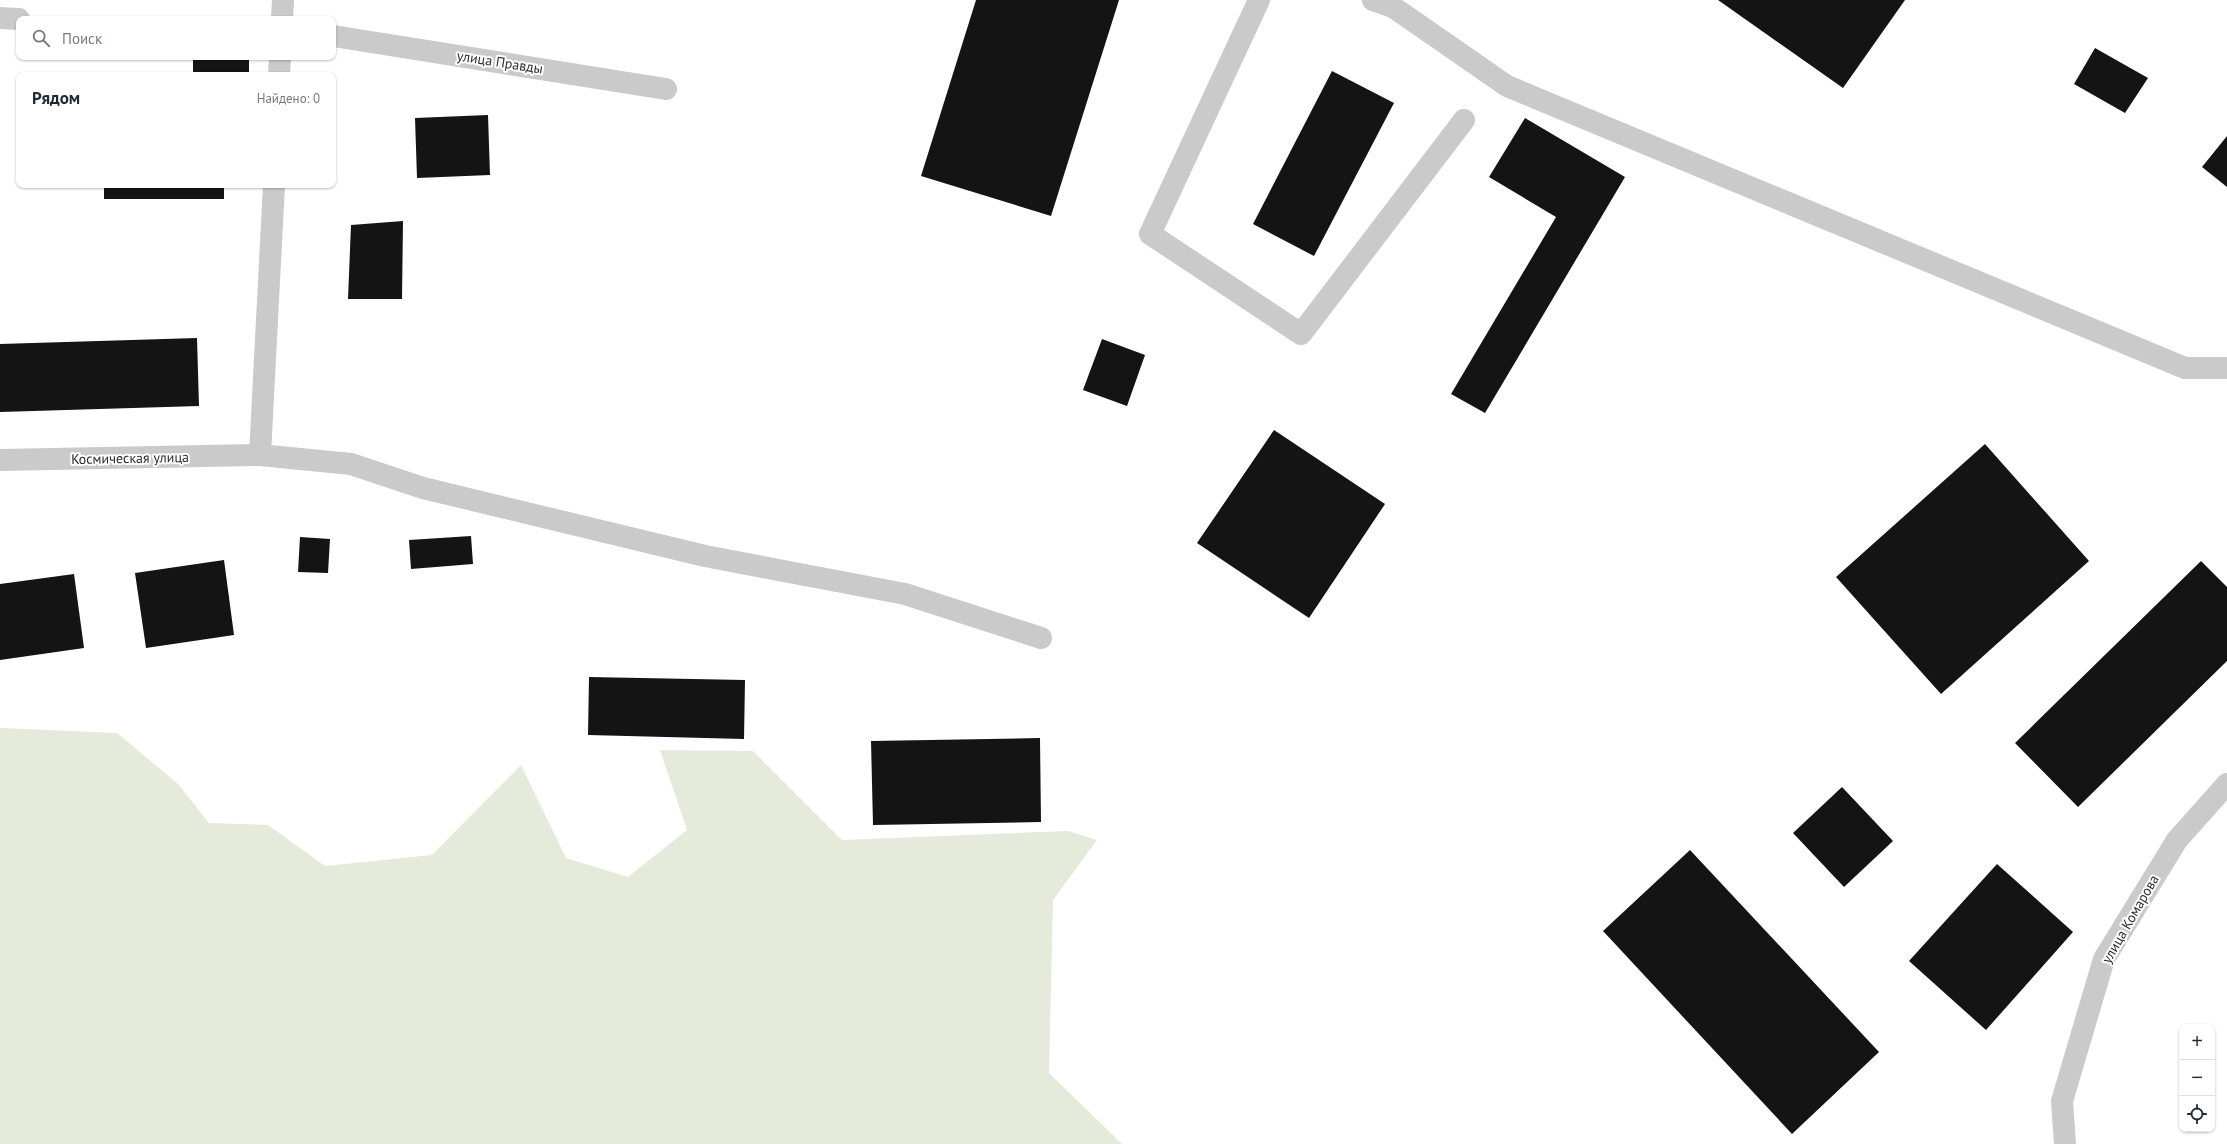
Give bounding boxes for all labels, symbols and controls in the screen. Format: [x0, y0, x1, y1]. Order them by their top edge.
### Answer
search box [16, 16, 336, 60]
icon: search [30, 27, 52, 49]
text: Поиск [62, 29, 102, 48]
street label: улица Правды [456, 46, 544, 78]
text: Рядом [32, 87, 80, 109]
text: Найдено: 0 [257, 90, 320, 107]
street label: Космическая улица [71, 448, 189, 468]
street label: улица Комарова [2097, 871, 2163, 967]
map controls [2179, 1024, 2215, 1132]
button: + [2179, 1024, 2215, 1060]
button: − [2179, 1060, 2215, 1096]
button: locate [2179, 1096, 2215, 1132]

